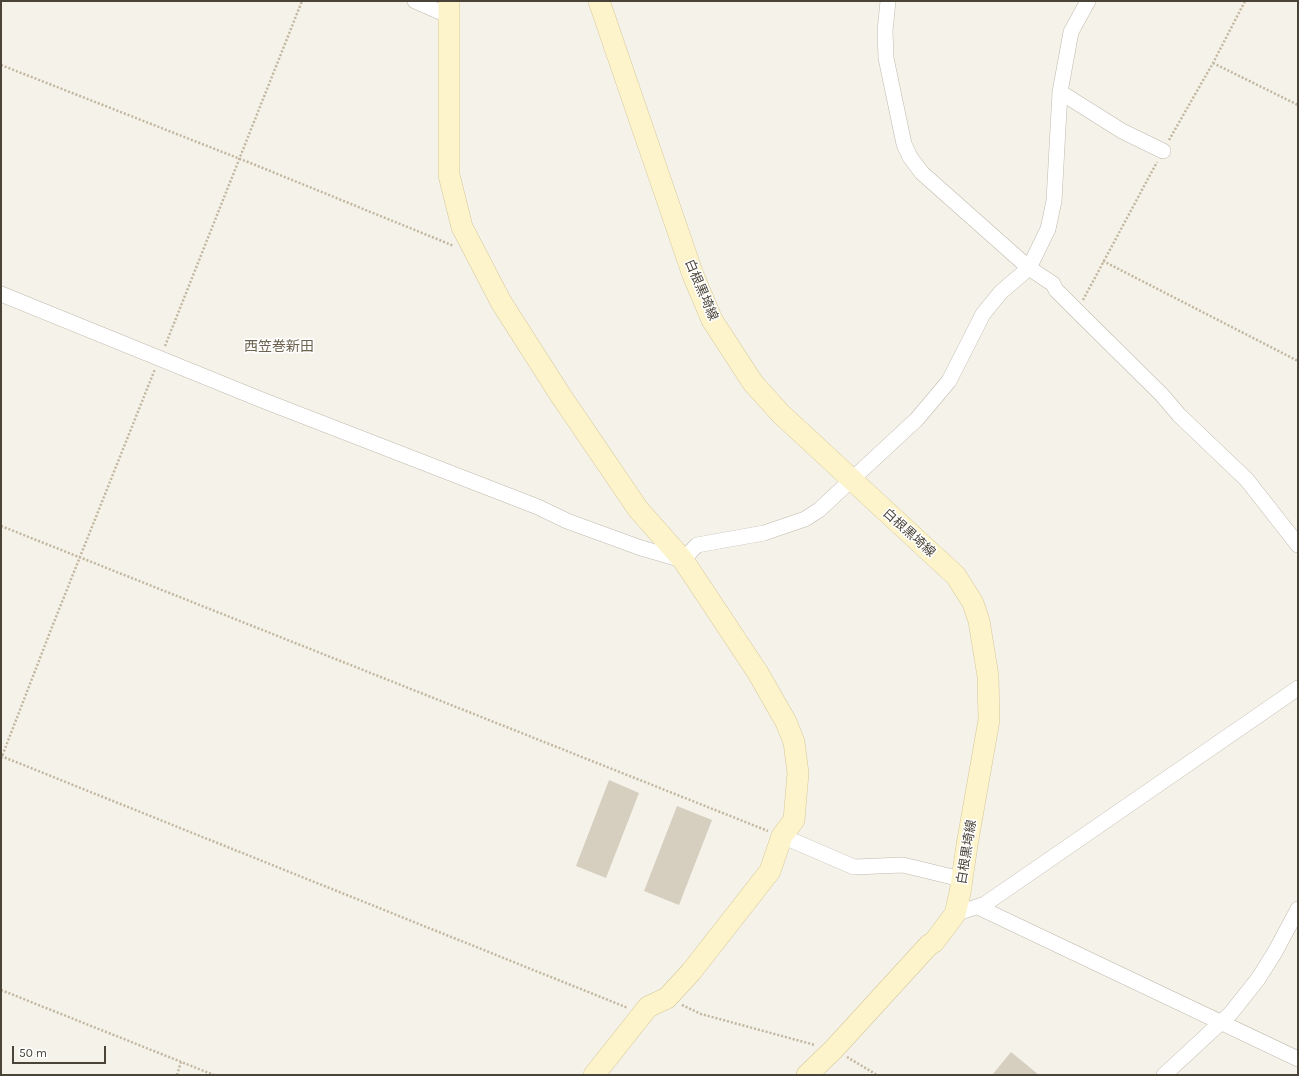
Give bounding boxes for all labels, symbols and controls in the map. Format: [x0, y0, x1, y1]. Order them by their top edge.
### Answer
street label: 白根黒埼線 [681, 257, 721, 323]
district label: 西笠巻新田 [244, 339, 314, 355]
street label: 白根黒埼線 [880, 505, 938, 561]
street label: 白根黒埼線 [954, 819, 980, 885]
scale bar [14, 1038, 108, 1064]
text: 50 m [19, 1046, 47, 1060]

